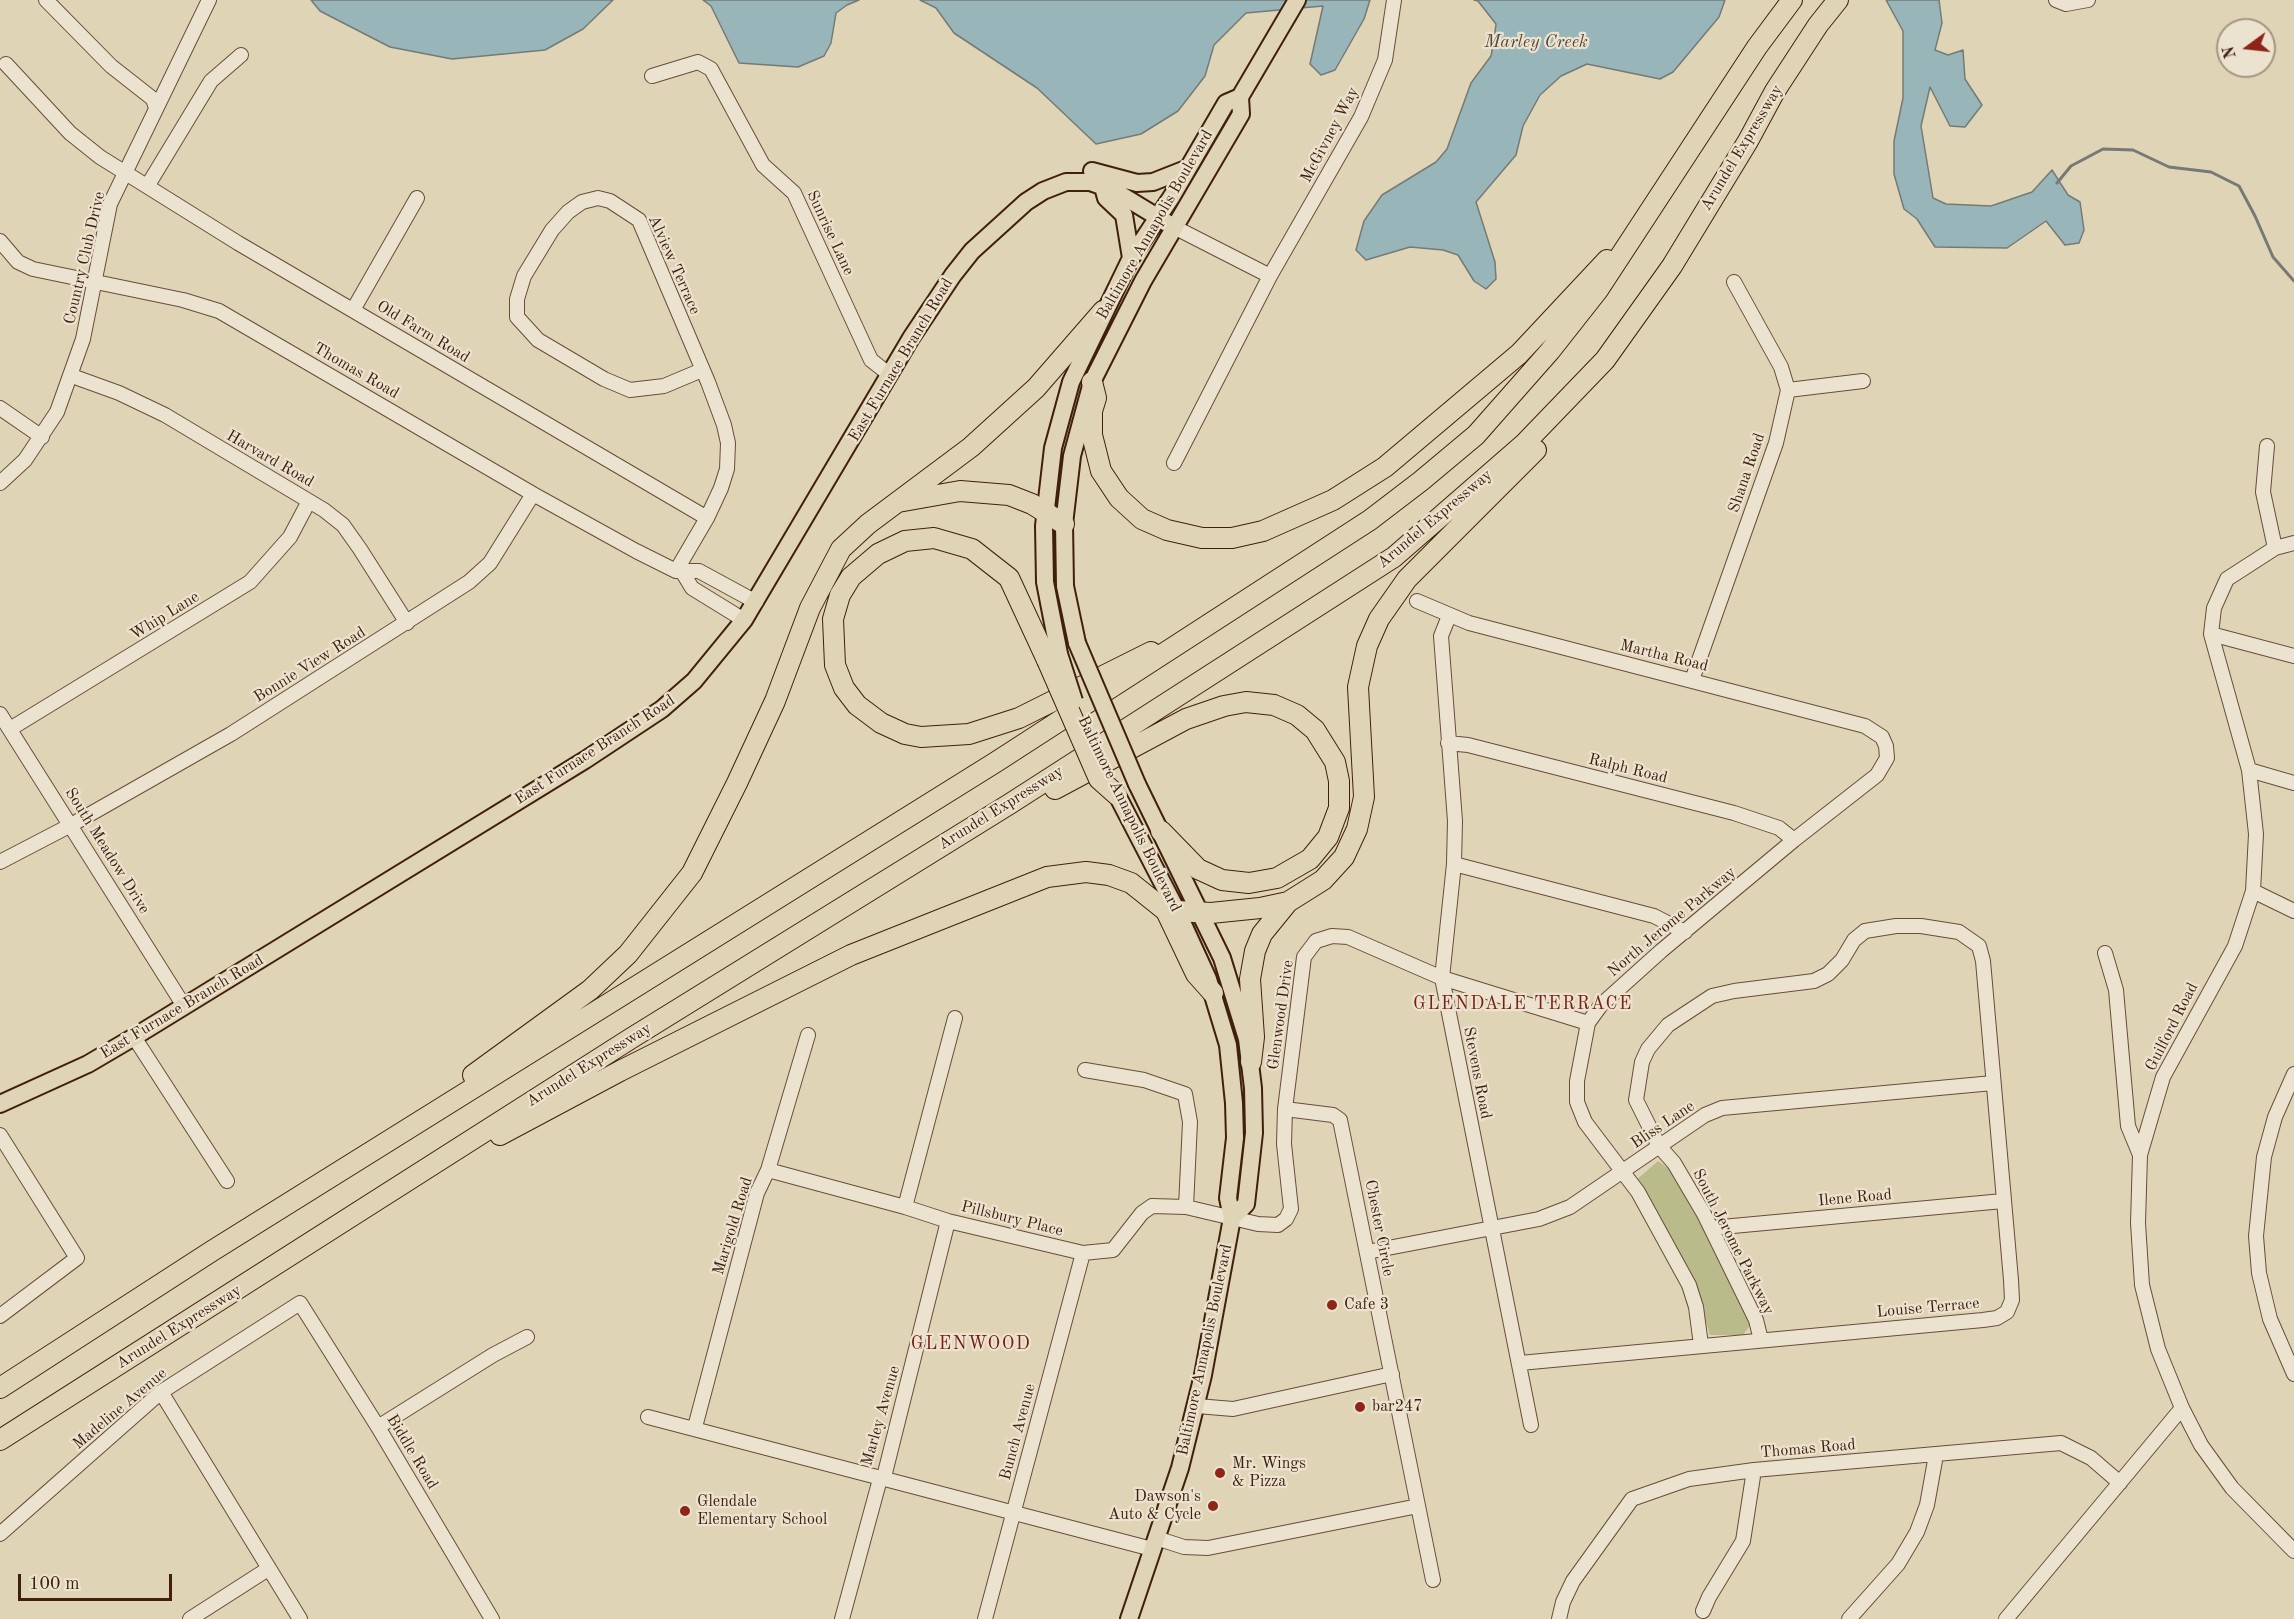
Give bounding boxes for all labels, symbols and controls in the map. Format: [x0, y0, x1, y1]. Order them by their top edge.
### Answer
north arrow [2216, 18, 2276, 78]
water label: Marley Creek [1484, 31, 1588, 53]
text: N [2221, 44, 2240, 60]
street label: Arundel Expressway [1697, 81, 1787, 215]
street label: McGivney Way [1297, 84, 1363, 186]
street label: Baltimore Annapolis Boulevard [1093, 127, 1217, 323]
street label: Sunrise Lane [802, 188, 858, 278]
street label: Country Club Drive [60, 190, 110, 326]
street label: Alview Terrace [644, 212, 704, 318]
street label: East Furnace Branch Road [845, 275, 957, 445]
street label: Old Farm Road [373, 297, 473, 367]
street label: Thomas Road [310, 339, 402, 403]
street label: Harvard Road [223, 426, 317, 492]
street label: Shana Road [1724, 431, 1770, 515]
street label: Arundel Expressway [1374, 465, 1496, 573]
street label: Whip Lane [127, 587, 203, 645]
street label: Bonnie View Road [251, 623, 369, 707]
street label: Martha Road [1618, 636, 1710, 676]
street label: East Furnace Branch Road [511, 691, 679, 809]
street label: Baltimore Annapolis Boulevard [1073, 713, 1185, 915]
street label: Ralph Road [1586, 750, 1670, 788]
street label: Arundel Expressway [935, 762, 1067, 854]
street label: South Meadow Drive [60, 784, 154, 918]
street label: North Jerome Parkway [1604, 863, 1740, 981]
street label: East Furnace Branch Road [97, 951, 267, 1063]
street label: Glenwood Drive [1264, 959, 1298, 1071]
street label: Guilford Road [2141, 979, 2203, 1075]
district label: GLENDALE TERRACE [1413, 993, 1633, 1015]
street label: Arundel Expressway [523, 1019, 655, 1111]
street label: Stevens Road [1459, 1025, 1495, 1121]
street label: Bliss Lane [1628, 1097, 1698, 1153]
street label: South Jerome Parkway [1688, 1166, 1778, 1318]
street label: Marigold Road [709, 1175, 757, 1277]
street label: Chester Circle [1360, 1178, 1398, 1278]
street label: Ilene Road [1817, 1185, 1893, 1211]
street label: Pillsbury Place [959, 1197, 1065, 1241]
street label: Baltimore Annapolis Boulevard [1173, 1242, 1237, 1458]
street label: Arundel Expressway [113, 1281, 245, 1373]
street label: Louise Terrace [1876, 1294, 1980, 1322]
place label: Cafe 3 [1344, 1295, 1389, 1315]
marker: Cafe 3 [1325, 1298, 1339, 1312]
district label: GLENWOOD [911, 1333, 1031, 1355]
street label: Madeline Avenue [69, 1364, 171, 1454]
street label: Marley Avenue [858, 1364, 904, 1468]
street label: Bunch Avenue [996, 1382, 1040, 1482]
place label: bar247 [1372, 1397, 1422, 1417]
marker: bar247 [1353, 1400, 1367, 1414]
street label: Biddle Road [382, 1411, 442, 1493]
street label: Thomas Road [1759, 1435, 1857, 1463]
place label: Mr. Wings & Pizza [1232, 1454, 1306, 1492]
marker: Mr. Wings & Pizza [1213, 1466, 1227, 1480]
place label: Dawson's Auto & Cycle [1108, 1487, 1201, 1525]
place label: Glendale Elementary School [697, 1492, 827, 1530]
marker: Dawson's Auto & Cycle [1206, 1499, 1220, 1513]
marker: Glendale Elementary School [678, 1504, 692, 1518]
scale bar [21, 1562, 176, 1600]
text: 100 m [29, 1575, 80, 1593]

